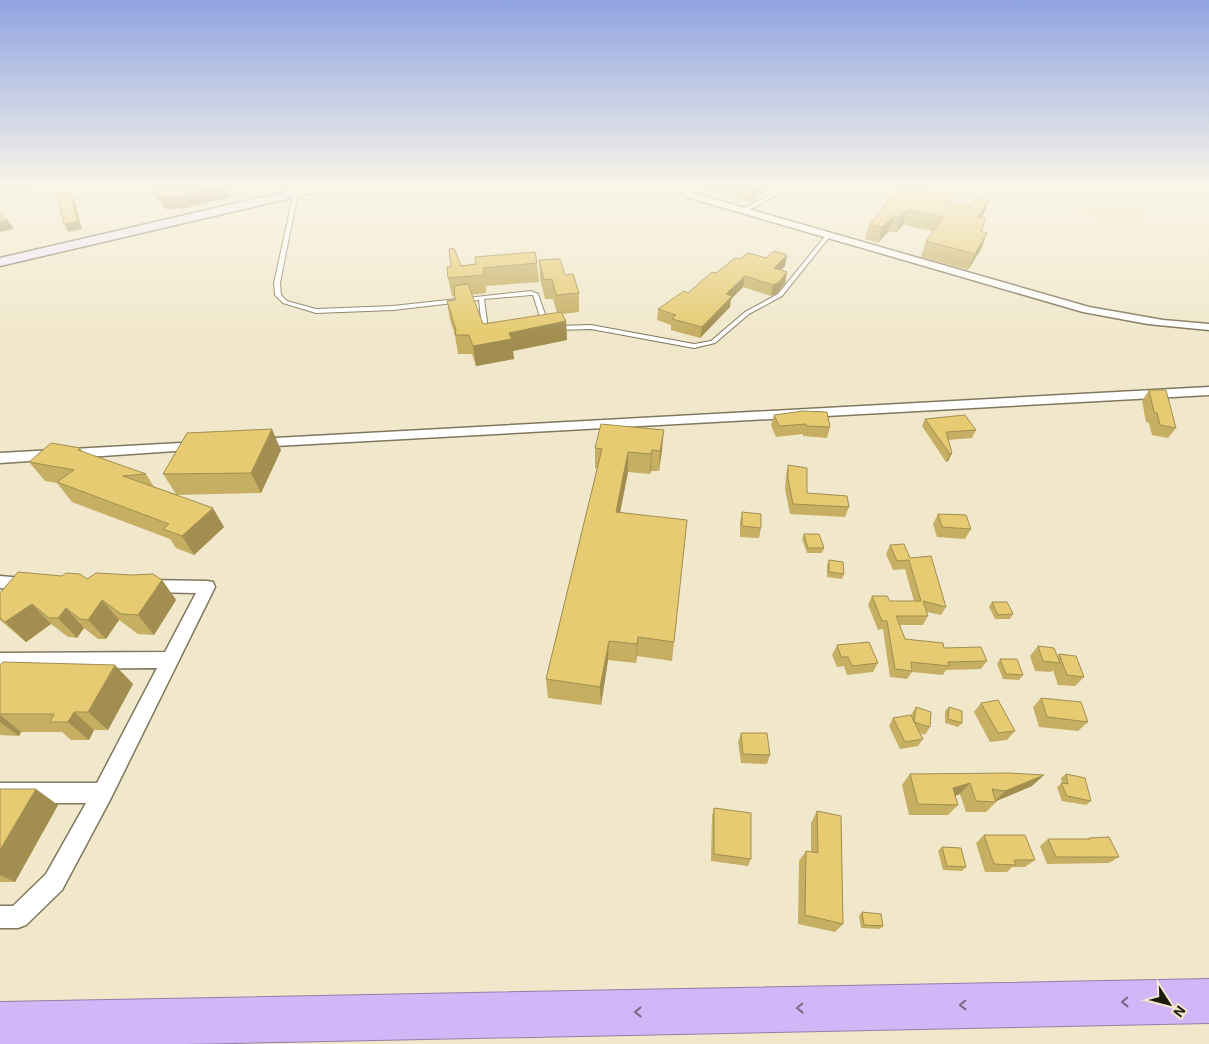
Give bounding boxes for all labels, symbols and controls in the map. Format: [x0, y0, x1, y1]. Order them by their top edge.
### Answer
north arrow [1144, 979, 1194, 1029]
one-way arrow [1121, 997, 1129, 1008]
one-way arrow [959, 1000, 967, 1011]
one-way arrow [796, 1003, 804, 1014]
text: N [1170, 1003, 1190, 1021]
one-way arrow [634, 1006, 642, 1017]

